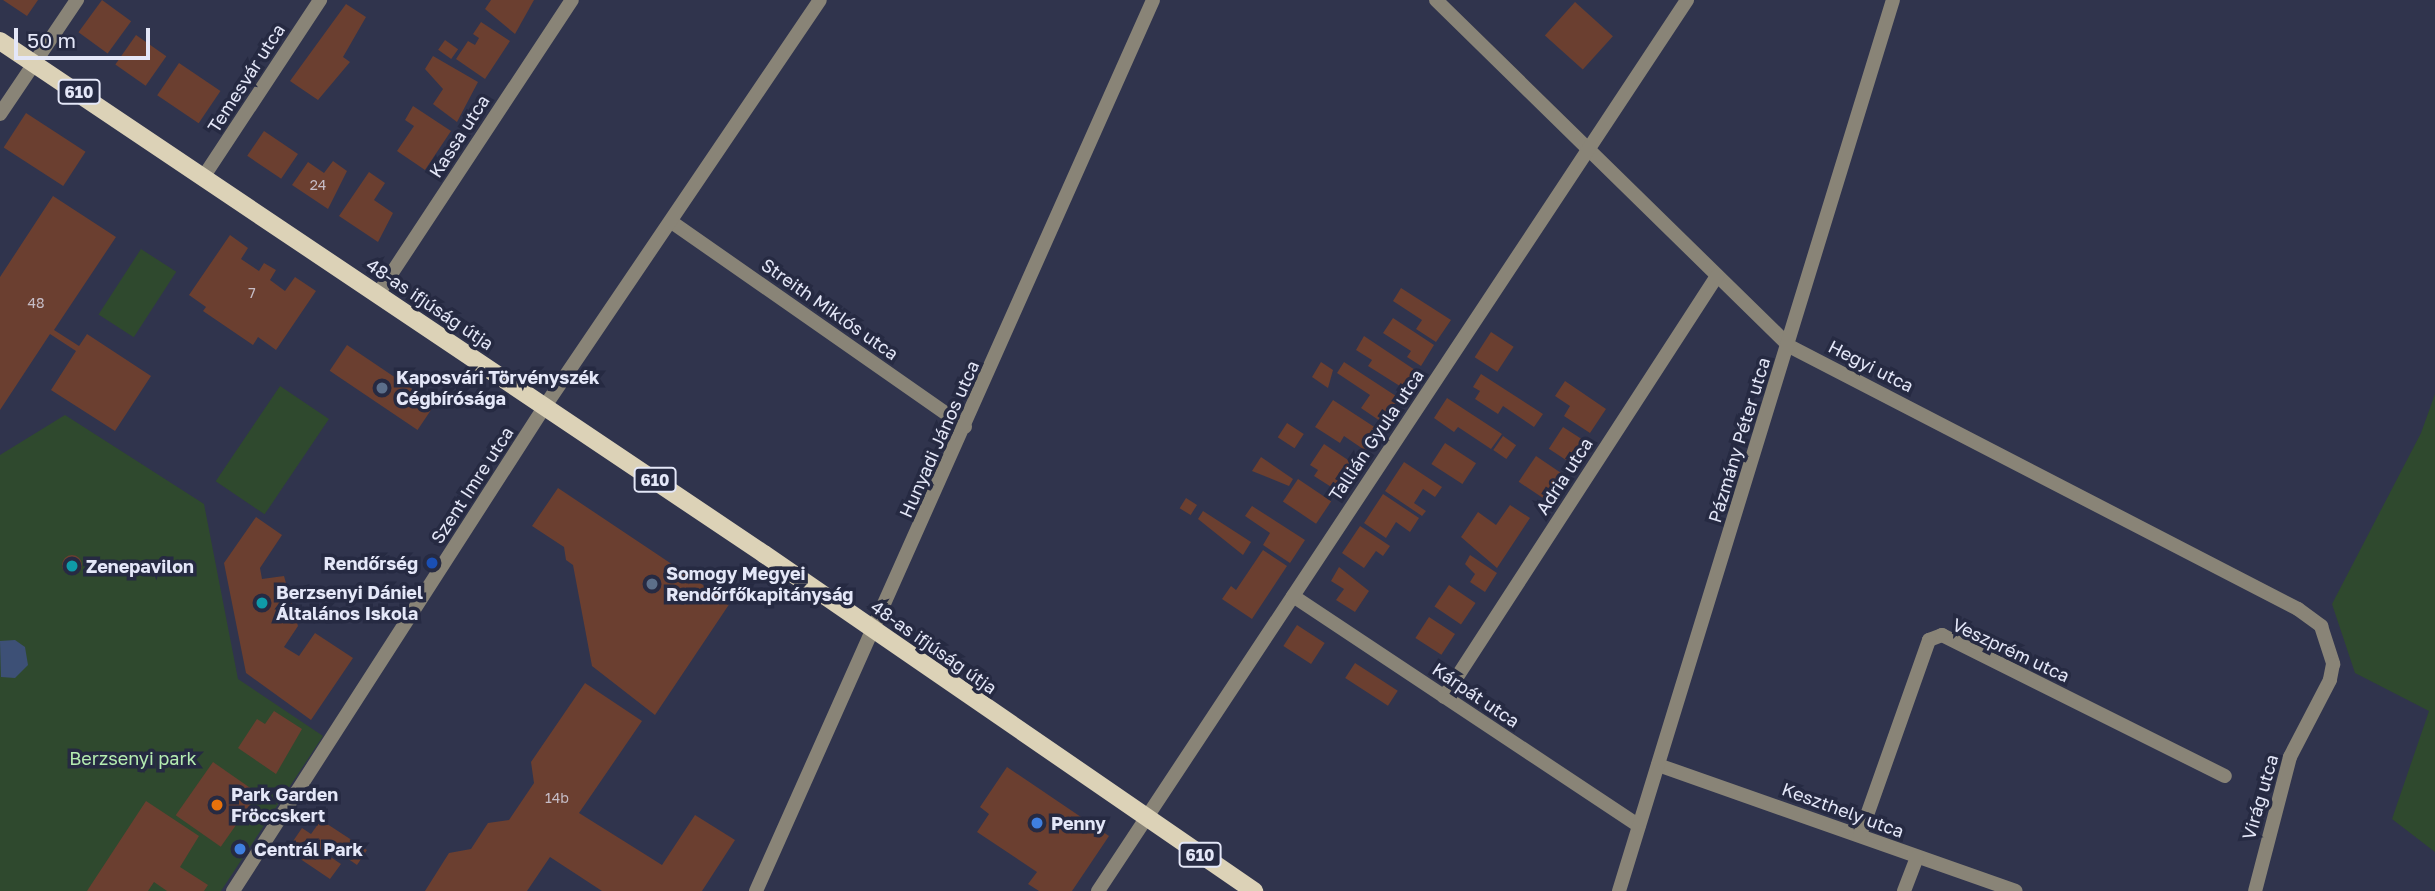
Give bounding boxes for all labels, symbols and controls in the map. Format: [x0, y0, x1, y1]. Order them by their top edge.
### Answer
scale bar [18, 14, 154, 58]
street label: Temesvár utca [203, 20, 289, 136]
text: 50 m [27, 27, 76, 53]
road number: 610 [56, 80, 102, 104]
street label: Kassa utca [424, 91, 494, 181]
house number: 24 [310, 177, 326, 193]
street label: 48-as ifjúság útja [362, 254, 498, 354]
street label: Streith Miklós utca [757, 254, 903, 364]
house number: 7 [248, 285, 256, 301]
house number: 48 [27, 295, 45, 311]
street label: Hegyi utca [1825, 335, 1917, 397]
street label: Pázmány Péter utca [1704, 355, 1774, 525]
street label: Hunyadi János utca [895, 357, 983, 521]
street label: Tallián Gyula utca [1324, 365, 1428, 505]
place label: Kaposvári Törvényszék Cégbírósága [396, 367, 600, 410]
marker: Kaposvári Törvényszék Cégbírósága [374, 380, 390, 396]
street label: Szent Imre utca [426, 423, 518, 547]
street label: Adria utca [1531, 433, 1597, 519]
road number: 610 [632, 467, 678, 492]
place label: Rendőrség [324, 552, 418, 574]
place label: Zenepavilon [86, 555, 194, 577]
marker: Rendőrség [424, 555, 440, 571]
marker: Zenepavilon [64, 558, 80, 574]
place label: Somogy Megyei Rendőrfőkapitányság [666, 563, 853, 606]
marker: Somogy Megyei Rendőrfőkapitányság [644, 576, 660, 592]
place label: Berzsenyi Dániel Általános Iskola [276, 582, 423, 624]
marker: Berzsenyi Dániel Általános Iskola [254, 595, 270, 611]
street label: 48-as ifjúság útja [867, 596, 1001, 698]
street label: Veszprém utca [1949, 613, 2073, 687]
street label: Kárpát utca [1428, 658, 1524, 732]
park label: Berzsenyi park [69, 747, 197, 769]
street label: Virág utca [2238, 752, 2282, 842]
street label: Keszthely utca [1779, 778, 1907, 842]
place label: Park Garden Fröccskert [231, 784, 338, 826]
house number: 14b [545, 790, 569, 806]
marker: Park Garden Fröccskert [209, 797, 225, 813]
place label: Penny [1051, 812, 1106, 834]
marker: Penny [1029, 815, 1045, 831]
place label: Centrál Park [254, 838, 363, 860]
marker: Centrál Park [232, 841, 248, 857]
road number: 610 [1177, 842, 1223, 868]

